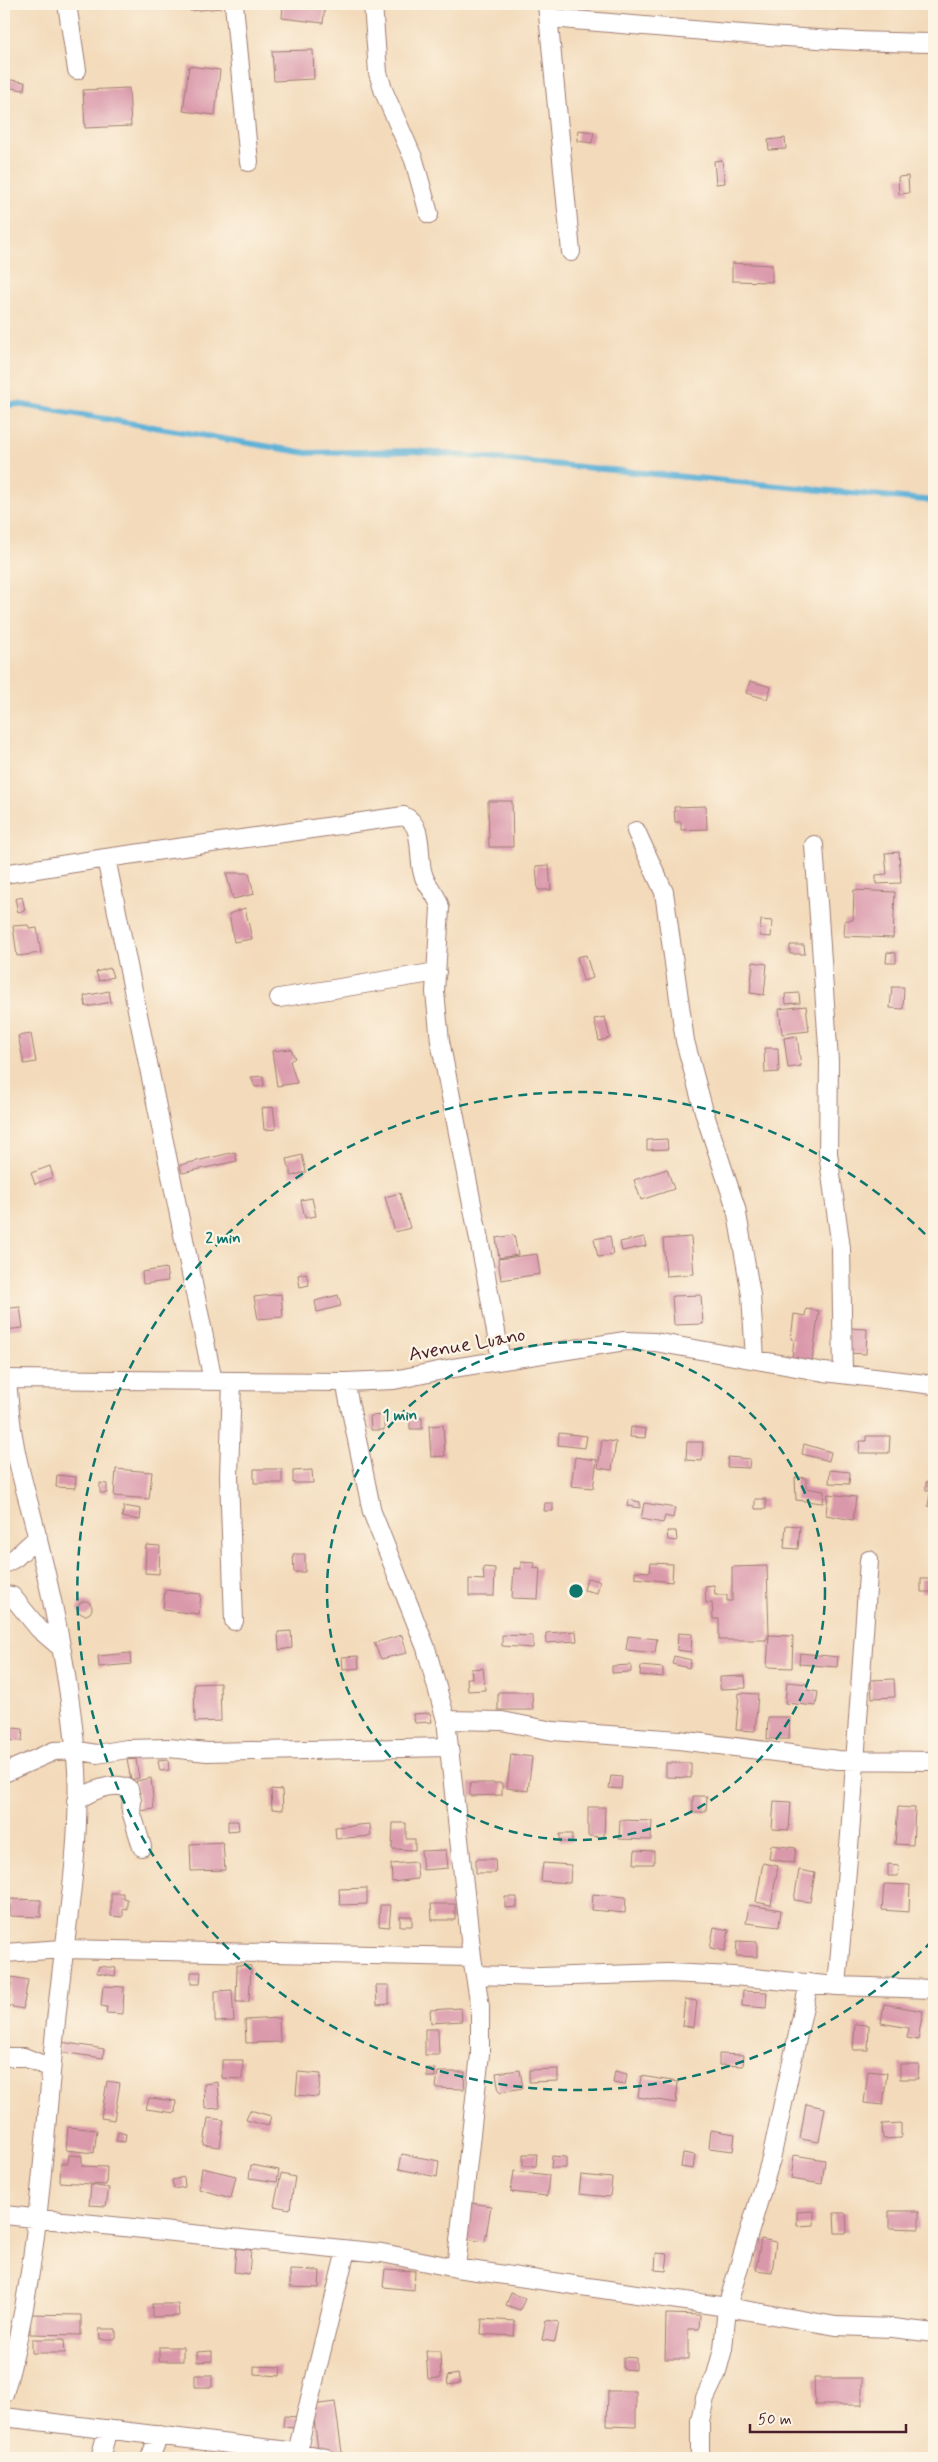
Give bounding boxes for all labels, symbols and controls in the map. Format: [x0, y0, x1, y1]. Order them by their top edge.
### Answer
text: 2 min [205, 1229, 241, 1249]
street label: Avenue Luano [406, 1321, 528, 1369]
text: 1 min [383, 1406, 417, 1426]
centre of rings [567, 1582, 585, 1600]
scale bar [750, 2402, 907, 2434]
text: 50 m [758, 2410, 792, 2430]

